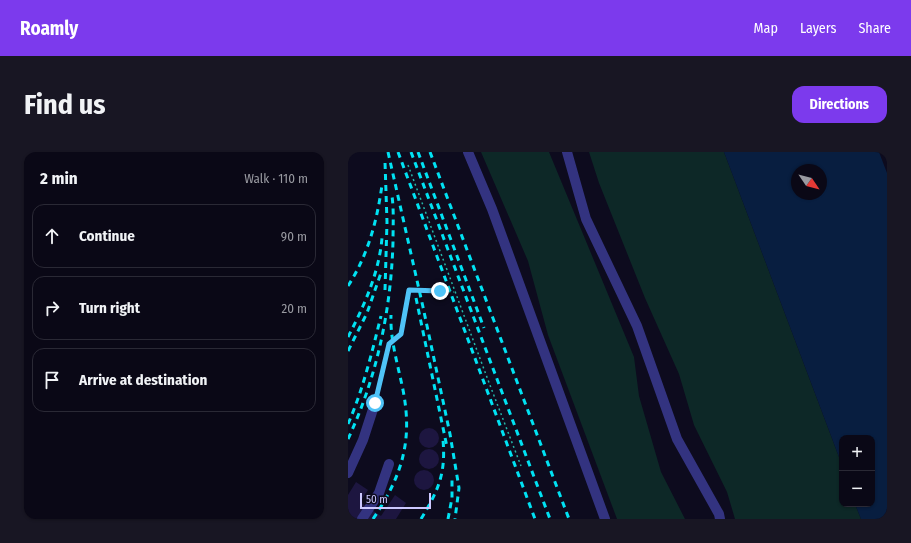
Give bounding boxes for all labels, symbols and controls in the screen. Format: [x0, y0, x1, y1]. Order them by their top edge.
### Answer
text: Roamly [20, 17, 78, 40]
text: Map [754, 20, 778, 37]
text: Layers [800, 20, 836, 37]
text: Share [858, 20, 891, 37]
button: Directions [792, 86, 887, 123]
text: Find us [24, 88, 106, 121]
north arrow [791, 164, 827, 200]
text: 2 min [40, 168, 78, 189]
text: Walk · 110 m [244, 171, 308, 186]
icon: ahead [41, 225, 63, 247]
text: Continue [79, 227, 135, 245]
text: 90 m [281, 229, 307, 244]
route end [431, 282, 449, 300]
icon: right [41, 297, 63, 319]
text: Turn right [79, 299, 140, 317]
text: 20 m [281, 301, 307, 316]
icon: arrive [41, 369, 63, 391]
text: Arrive at destination [79, 371, 207, 389]
route start [366, 394, 384, 412]
map controls [839, 435, 875, 507]
button: + [839, 435, 875, 471]
button: − [839, 471, 875, 507]
scale bar [360, 491, 431, 510]
text: 50 m [366, 493, 388, 506]

